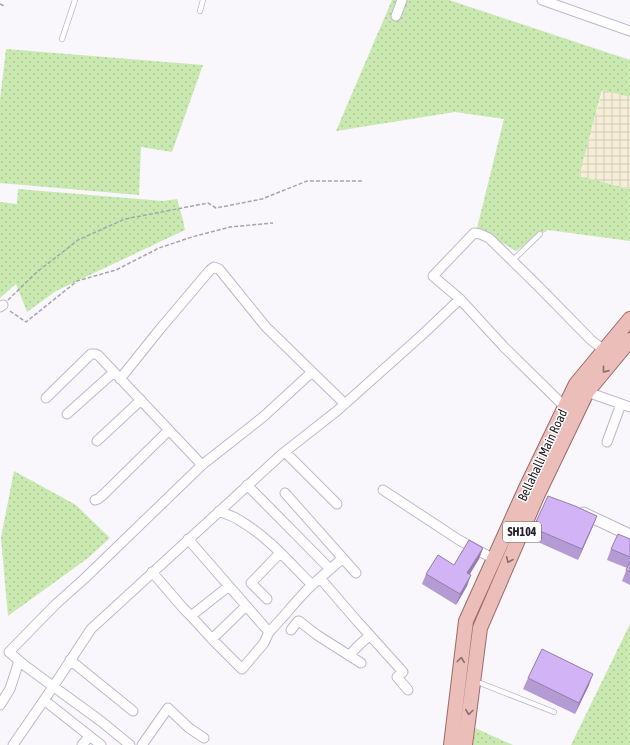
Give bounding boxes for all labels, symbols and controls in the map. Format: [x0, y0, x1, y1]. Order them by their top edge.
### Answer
one-way arrow [603, 366, 610, 373]
street label: Bellahalli Main Road [515, 407, 570, 504]
road number: SH104 [503, 522, 541, 542]
one-way arrow [506, 556, 514, 564]
one-way arrow [456, 657, 465, 663]
one-way arrow [465, 709, 474, 715]

